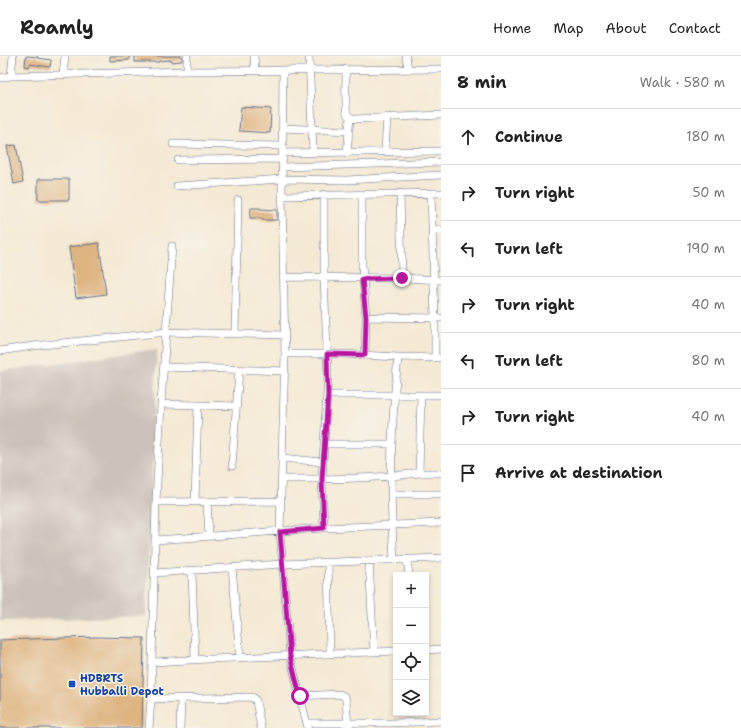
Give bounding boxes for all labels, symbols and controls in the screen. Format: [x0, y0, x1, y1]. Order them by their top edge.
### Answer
text: Roamly [20, 15, 94, 40]
text: Home [493, 19, 532, 37]
text: Map [554, 19, 584, 37]
text: About [606, 19, 647, 37]
text: Contact [669, 19, 721, 37]
text: 8 min [457, 71, 507, 93]
text: Walk · 580 m [640, 74, 725, 91]
icon: ahead [457, 126, 479, 148]
text: Continue [495, 127, 563, 147]
text: 180 m [686, 128, 725, 145]
icon: right [457, 182, 479, 204]
text: Turn right [495, 183, 575, 203]
text: 50 m [692, 184, 725, 201]
icon: left [457, 238, 479, 260]
text: Turn left [495, 239, 563, 259]
text: 190 m [686, 240, 725, 257]
route end [393, 269, 411, 287]
icon: right [457, 294, 479, 316]
text: Turn right [495, 295, 575, 315]
text: 40 m [691, 296, 725, 313]
icon: left [457, 350, 479, 372]
text: Turn left [495, 351, 563, 371]
text: 80 m [691, 352, 725, 369]
icon: right [457, 406, 479, 428]
text: Turn right [495, 407, 575, 427]
text: 40 m [691, 408, 725, 425]
icon: arrive [457, 462, 479, 484]
text: Arrive at destination [495, 463, 663, 483]
map controls [393, 572, 429, 716]
button: + [393, 572, 429, 608]
button: − [393, 608, 429, 644]
button: locate [393, 644, 429, 680]
place label: HDBRTS Hubballi Depot [80, 671, 165, 699]
marker: HDBRTS Hubballi Depot [67, 679, 77, 689]
button: layers [393, 680, 429, 716]
route start [291, 687, 309, 705]

